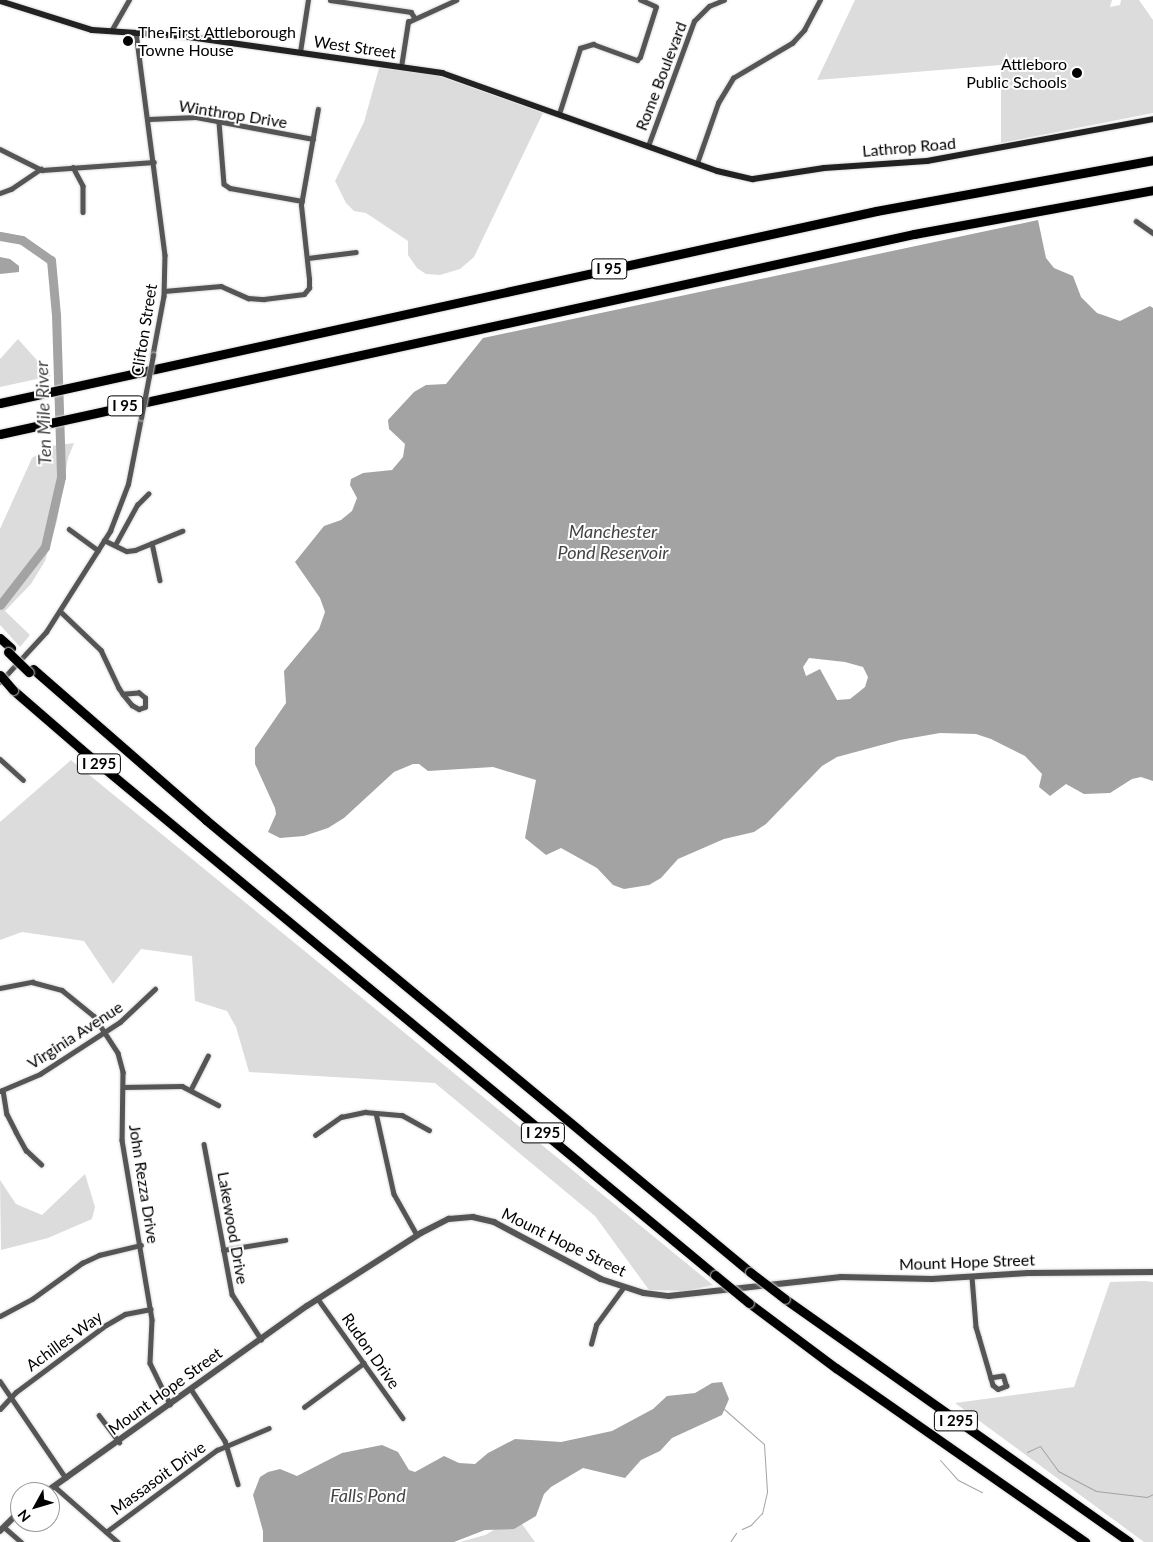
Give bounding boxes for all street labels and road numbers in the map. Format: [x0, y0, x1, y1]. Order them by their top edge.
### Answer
street label: Rome Boulevard [631, 19, 691, 133]
street label: West Street [313, 32, 397, 62]
street label: Winthrop Drive [177, 96, 289, 132]
street label: Lathrop Road [861, 133, 957, 161]
road number: I 95 [590, 256, 628, 282]
street label: Clifton Street [127, 282, 161, 378]
road number: I 95 [106, 394, 144, 418]
road number: I 295 [76, 752, 122, 776]
street label: Virginia Avenue [24, 997, 126, 1073]
road number: I 295 [520, 1120, 566, 1146]
street label: John Rezza Drive [125, 1123, 163, 1245]
street label: Lakewood Drive [214, 1170, 252, 1286]
street label: Mount Hope Street [499, 1204, 629, 1280]
street label: Mount Hope Street [899, 1250, 1035, 1274]
street label: Achilles Way [22, 1307, 106, 1375]
street label: Rudon Drive [338, 1310, 404, 1392]
street label: Mount Hope Street [104, 1343, 226, 1439]
road number: I 295 [934, 1408, 978, 1434]
street label: Massasoit Drive [107, 1437, 209, 1519]

